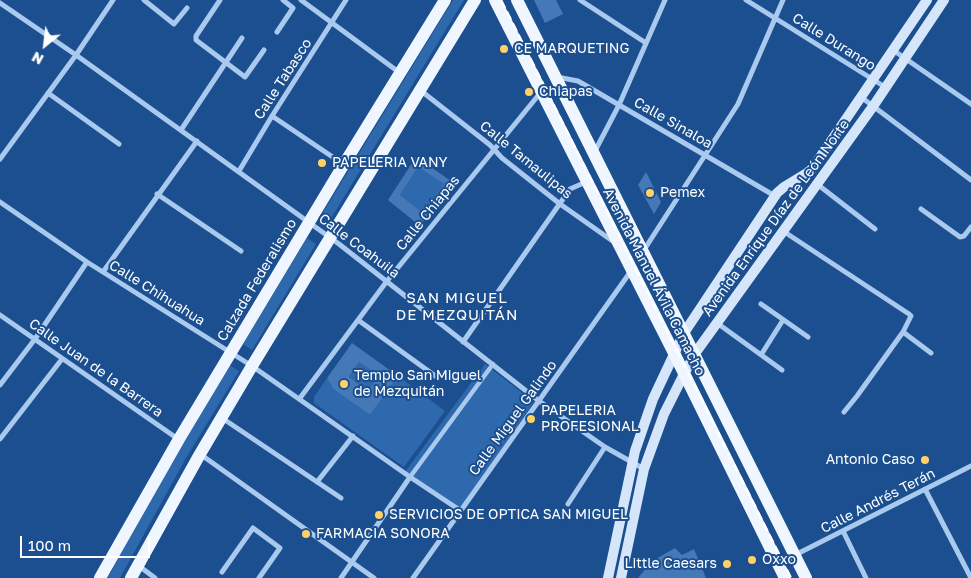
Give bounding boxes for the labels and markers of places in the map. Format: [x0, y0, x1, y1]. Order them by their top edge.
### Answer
place label: CE MARQUETING [514, 41, 629, 57]
marker: CE MARQUETING [498, 43, 510, 55]
place label: Chiapas [539, 84, 593, 100]
marker: Chiapas [523, 86, 535, 98]
place label: PAPELERIA VANY [332, 155, 448, 171]
marker: PAPELERIA VANY [316, 157, 328, 169]
place label: Pemex [660, 185, 705, 201]
marker: Pemex [644, 187, 656, 199]
place label: Templo San Miguel de Mezquitán [354, 368, 481, 401]
marker: Templo San Miguel de Mezquitán [338, 378, 350, 390]
place label: PAPELERIA PROFESIONAL [541, 403, 639, 436]
marker: PAPELERIA PROFESIONAL [525, 413, 537, 425]
place label: Antonio Caso [826, 452, 915, 468]
marker: Antonio Caso [919, 454, 931, 466]
place label: SERVICIOS DE OPTICA SAN MIGUEL [389, 507, 628, 523]
marker: SERVICIOS DE OPTICA SAN MIGUEL [373, 509, 385, 521]
place label: FARMACIA SONORA [316, 526, 450, 542]
marker: FARMACIA SONORA [300, 528, 312, 540]
place label: Oxxo [762, 552, 796, 568]
marker: Oxxo [746, 554, 758, 566]
place label: Little Caesars [624, 556, 717, 572]
marker: Little Caesars [721, 558, 733, 570]

